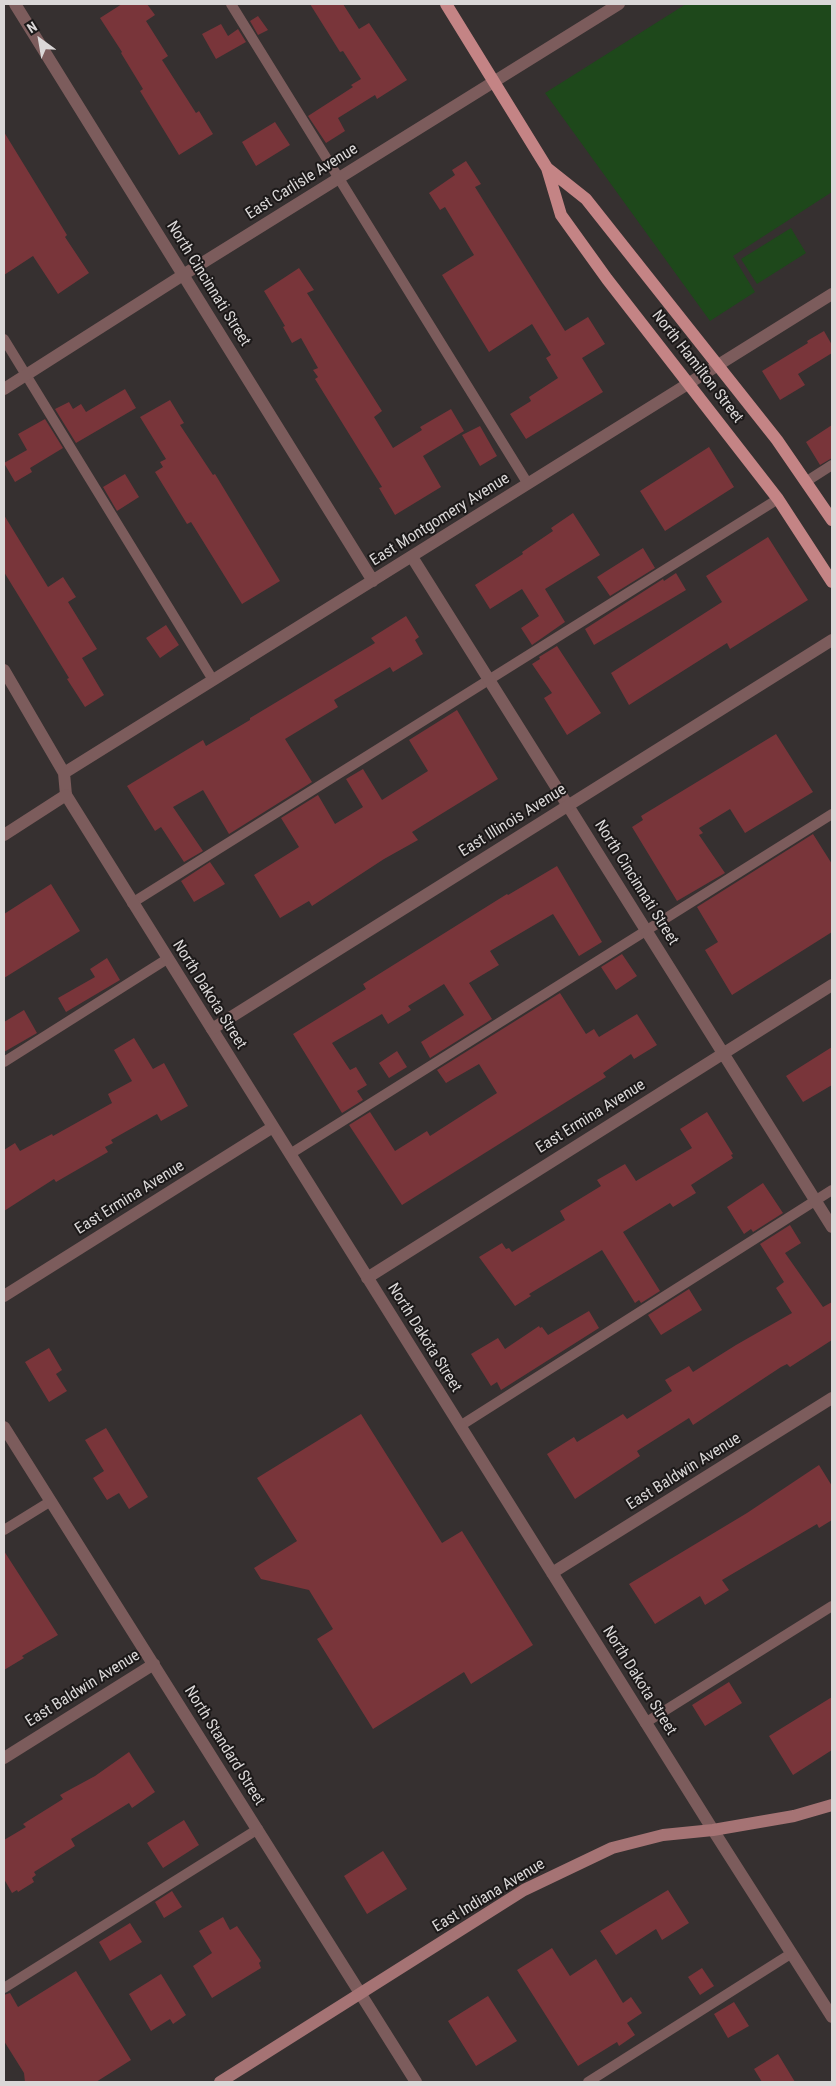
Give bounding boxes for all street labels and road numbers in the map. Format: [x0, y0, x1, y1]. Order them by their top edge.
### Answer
street label: East Carlisle Avenue [242, 140, 362, 224]
street label: North Cincinnati Street [162, 218, 254, 350]
street label: North Hamilton Street [647, 307, 747, 427]
street label: East Montgomery Avenue [367, 469, 513, 571]
street label: East Illinois Avenue [456, 780, 570, 862]
street label: North Cincinnati Street [590, 817, 682, 949]
street label: North Dakota Street [168, 937, 250, 1053]
street label: East Ermina Avenue [533, 1076, 649, 1158]
street label: East Ermina Avenue [72, 1157, 188, 1239]
street label: North Dakota Street [383, 1280, 465, 1396]
street label: East Baldwin Avenue [623, 1429, 745, 1515]
street label: North Dakota Street [598, 1623, 680, 1739]
street label: East Baldwin Avenue [22, 1646, 144, 1732]
street label: North Standard Street [180, 1683, 268, 1809]
street label: East Indiana Avenue [429, 1855, 549, 1937]

